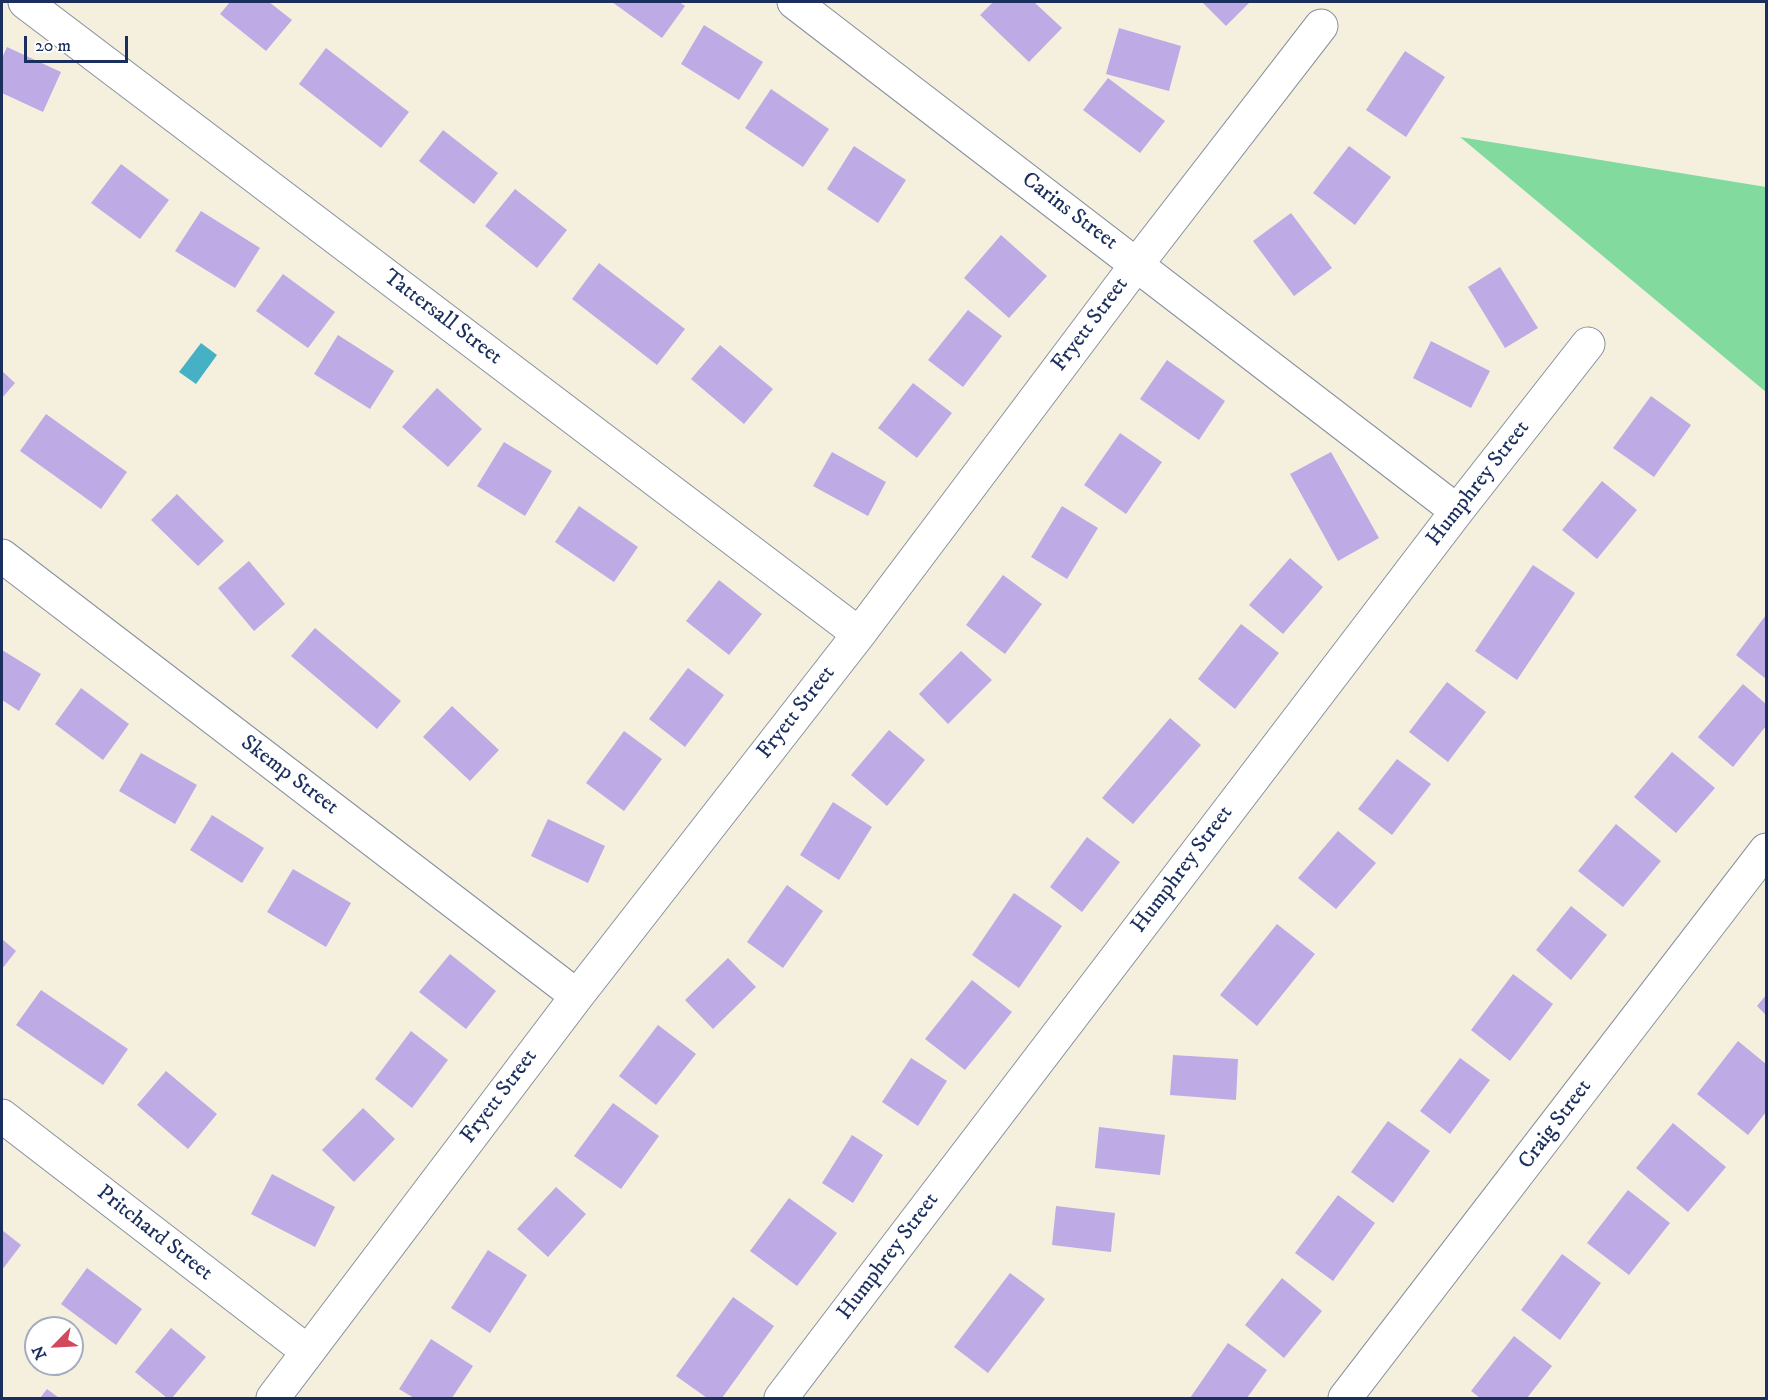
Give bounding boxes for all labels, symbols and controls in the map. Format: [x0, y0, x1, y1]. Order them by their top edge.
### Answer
scale bar [27, 24, 130, 62]
text: 20 m [35, 35, 71, 57]
street label: Carins Street [1016, 167, 1122, 257]
street label: Tattersall Street [377, 265, 507, 371]
street label: Fryett Street [1047, 273, 1135, 377]
street label: Humphrey Street [1422, 416, 1536, 552]
street label: Fryett Street [752, 661, 842, 765]
street label: Skemp Street [235, 731, 343, 821]
street label: Humphrey Street [1127, 801, 1239, 939]
street label: Fryett Street [456, 1045, 544, 1149]
street label: Craig Street [1514, 1075, 1598, 1175]
street label: Pritchard Street [91, 1181, 217, 1287]
street label: Humphrey Street [833, 1188, 945, 1326]
north arrow [24, 1316, 84, 1376]
text: N [28, 1342, 51, 1363]

